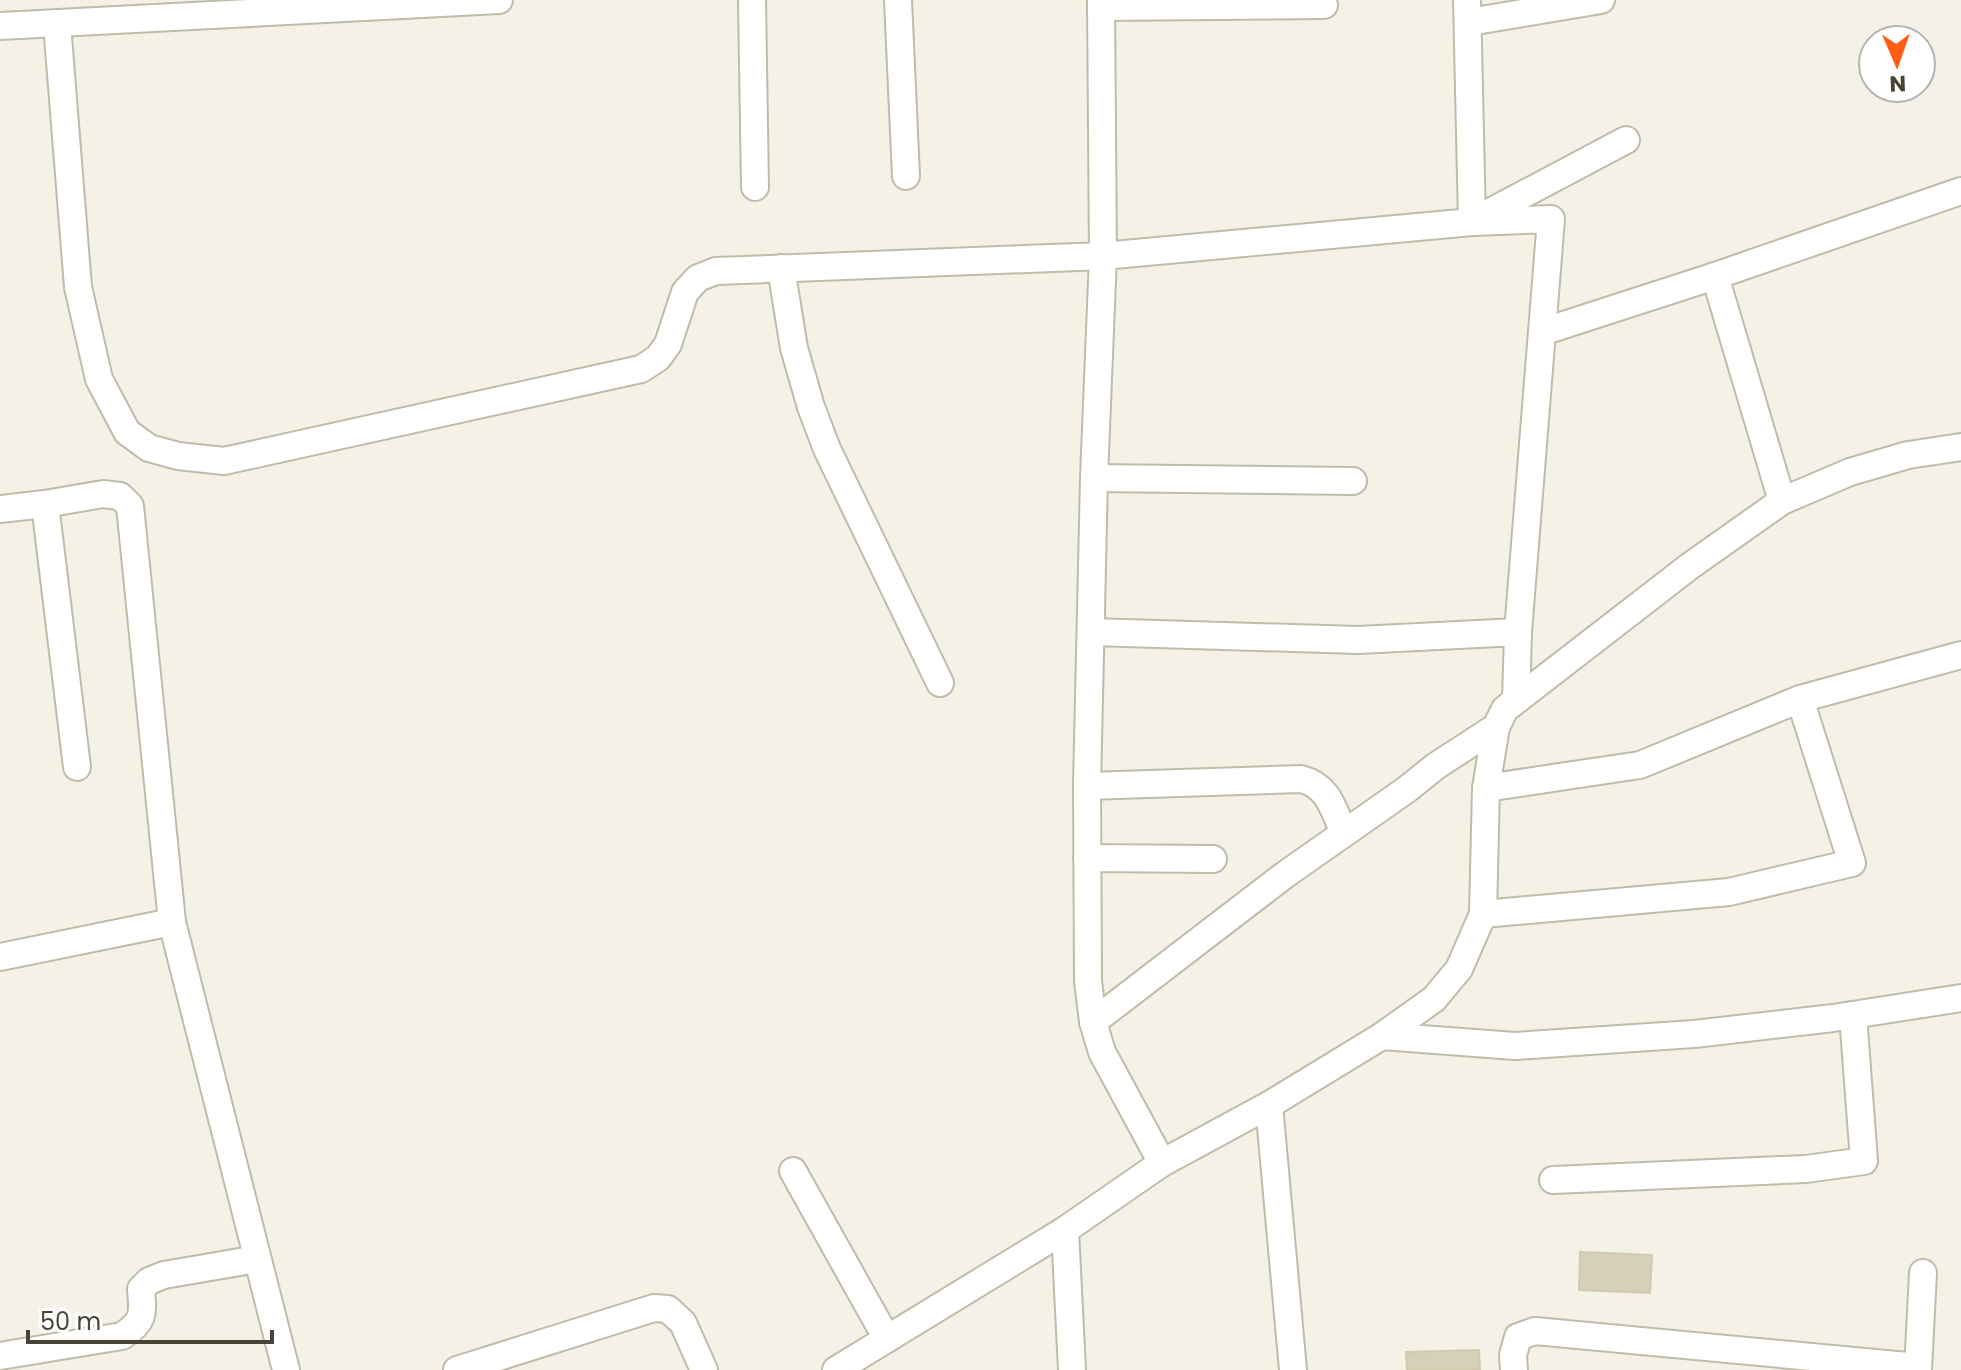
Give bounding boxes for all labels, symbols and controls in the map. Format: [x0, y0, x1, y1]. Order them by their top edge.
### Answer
north arrow [1857, 24, 1937, 104]
text: N [1889, 68, 1906, 99]
scale bar [28, 1294, 272, 1344]
text: 50 m [40, 1305, 101, 1338]

